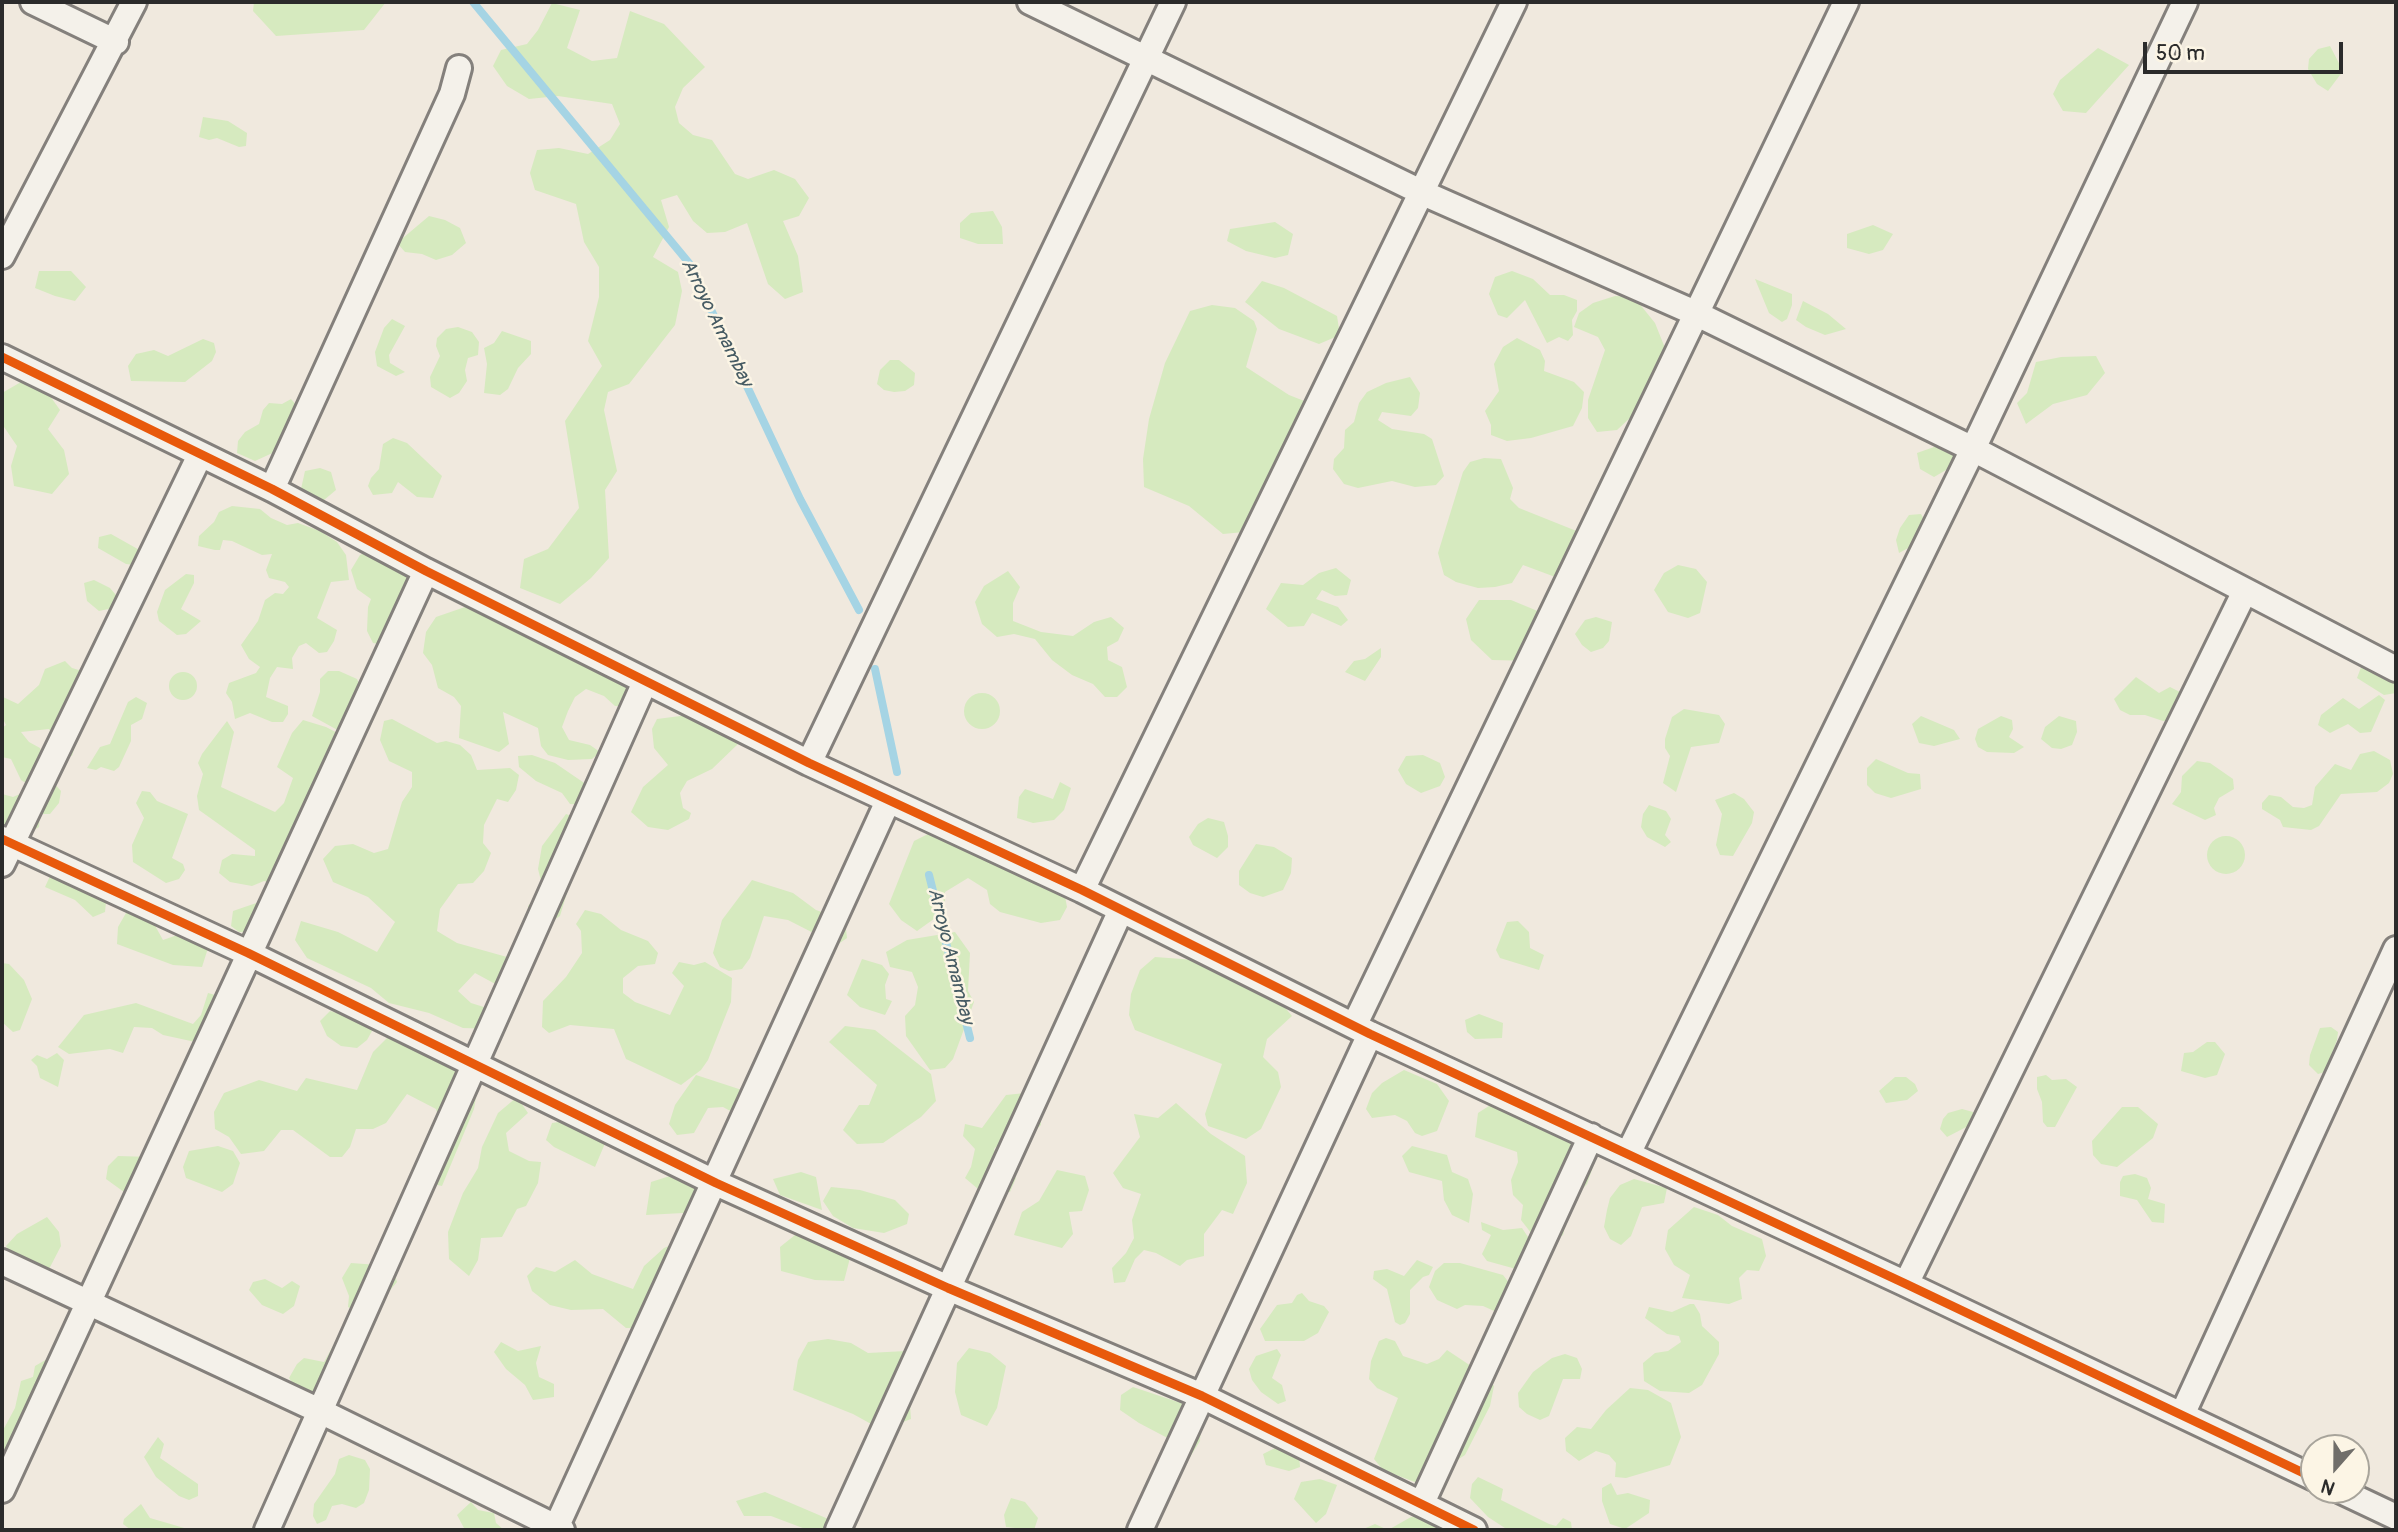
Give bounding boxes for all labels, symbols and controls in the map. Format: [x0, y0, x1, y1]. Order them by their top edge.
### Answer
scale bar [2146, 28, 2346, 72]
text: 50 m [2156, 40, 2205, 67]
water label: Arroyo Amambay [675, 256, 757, 390]
water label: Arroyo Amambay [922, 886, 978, 1026]
north arrow [2300, 1434, 2370, 1504]
text: N [2318, 1473, 2339, 1500]

